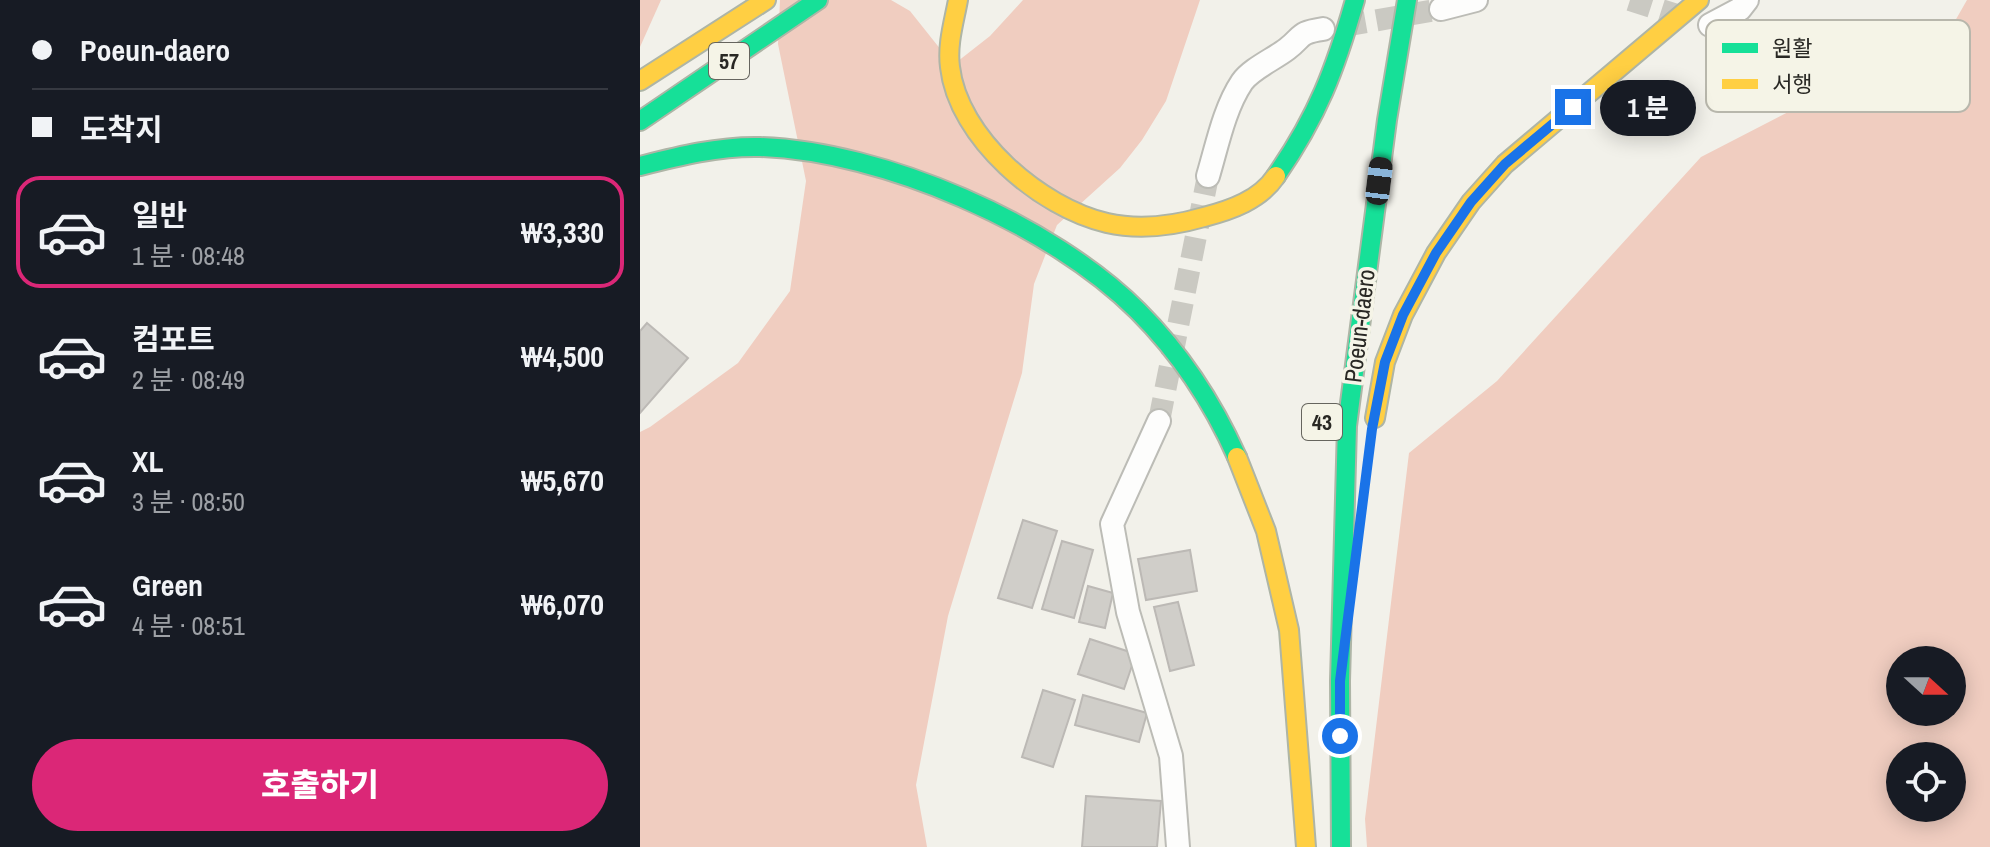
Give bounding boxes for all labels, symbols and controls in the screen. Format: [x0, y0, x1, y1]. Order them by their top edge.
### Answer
legend [1706, 20, 1970, 112]
text: Poeun-daero [80, 30, 230, 70]
text: 원활 [1772, 33, 1812, 63]
road number: 57 [709, 43, 749, 79]
text: 서행 [1772, 69, 1812, 99]
callout: 1 분 [1601, 79, 1697, 135]
route end [1555, 89, 1591, 125]
text: 1 분 [1627, 90, 1669, 125]
text: 도착지 [80, 109, 163, 149]
car [1364, 156, 1394, 206]
text: 일반 [132, 195, 187, 235]
icon: car [36, 196, 108, 268]
text: ₩3,330 [521, 212, 604, 252]
text: 1 분 · 08:48 [132, 238, 245, 273]
street label: Poeun-daero [1336, 267, 1382, 384]
text: 컴포트 [132, 319, 215, 359]
icon: car [36, 320, 108, 392]
text: ₩4,500 [521, 336, 604, 376]
text: 2 분 · 08:49 [132, 362, 245, 397]
road number: 43 [1302, 404, 1342, 440]
text: XL [132, 441, 163, 481]
icon: car [36, 444, 108, 516]
text: ₩5,670 [521, 460, 604, 500]
text: 3 분 · 08:50 [132, 484, 245, 519]
text: Green [132, 565, 203, 605]
icon: car [36, 568, 108, 640]
text: ₩6,070 [521, 584, 604, 624]
text: 4 분 · 08:51 [132, 608, 245, 643]
north arrow [1886, 646, 1966, 726]
map controls [1886, 646, 1966, 822]
route start [1322, 718, 1358, 754]
button: 호출하기 [32, 739, 608, 831]
button: locate [1886, 742, 1966, 822]

